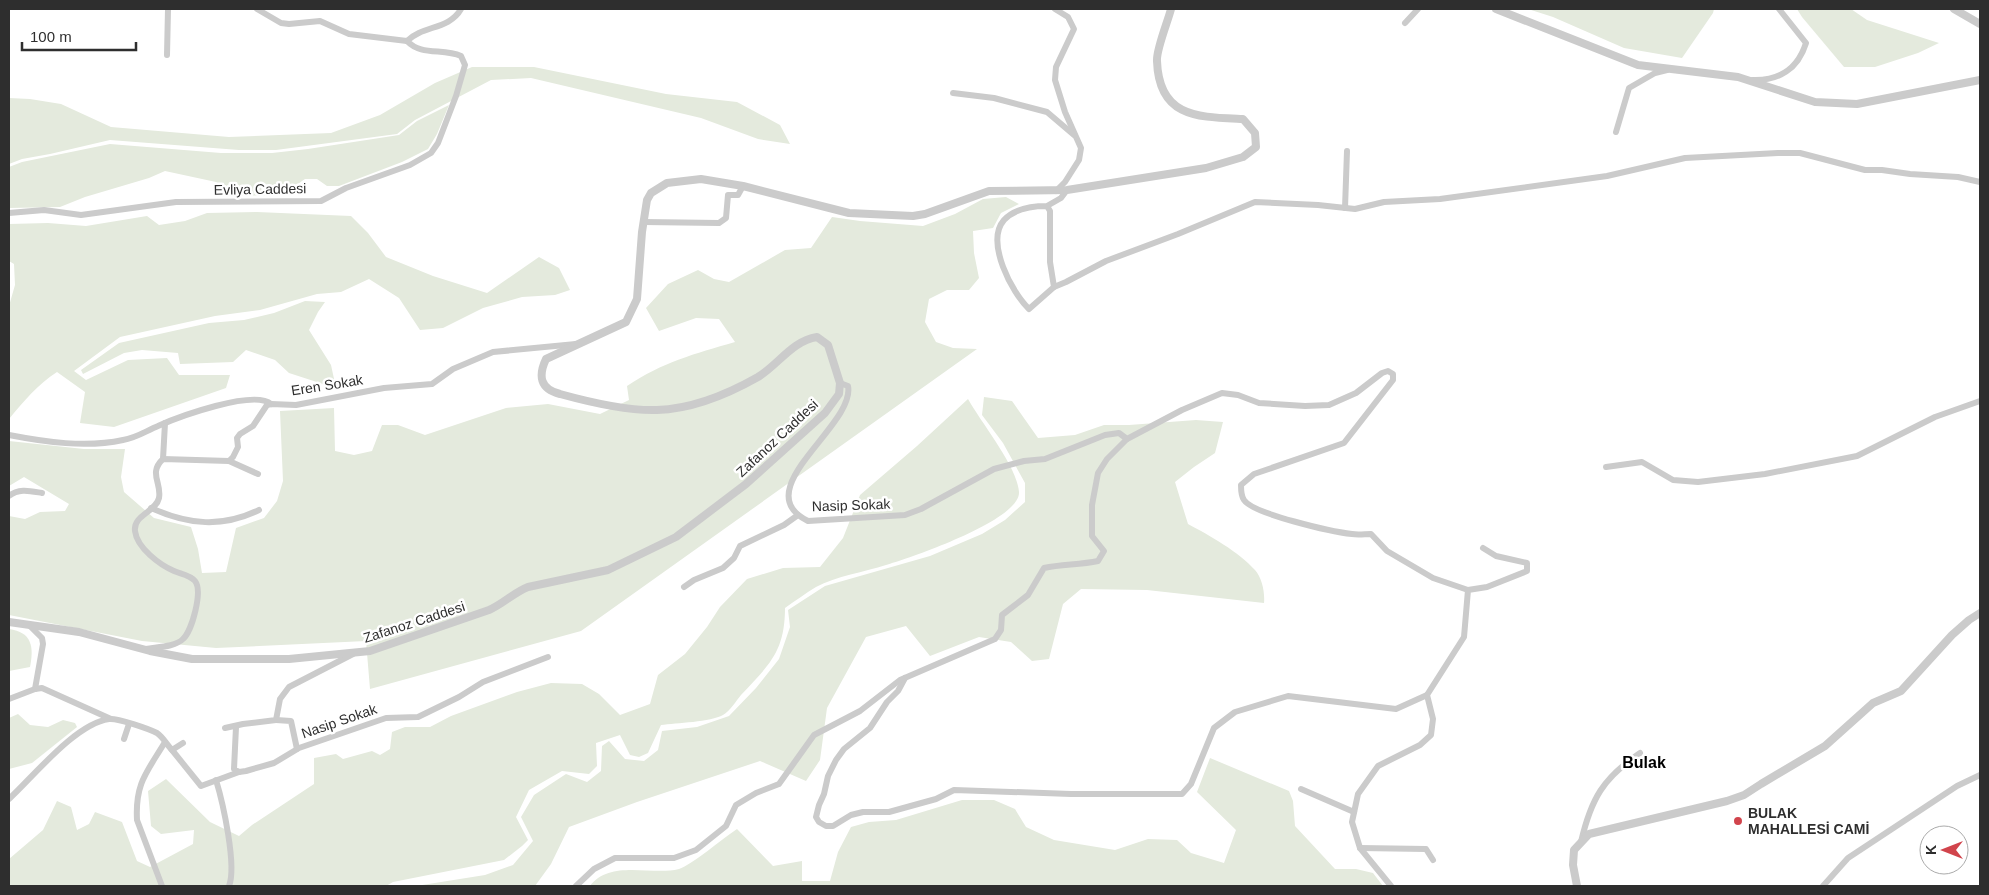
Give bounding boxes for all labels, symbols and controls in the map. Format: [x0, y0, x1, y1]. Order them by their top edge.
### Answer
scale bar [22, 20, 136, 52]
text: 100 m [30, 28, 72, 45]
street label: Evliya Caddesi [214, 180, 306, 198]
street label: Eren Sokak [290, 371, 365, 399]
street label: Zafanoz Caddesi [733, 396, 821, 480]
street label: Nasip Sokak [811, 496, 892, 514]
street label: Zafanoz Caddesi [361, 598, 467, 646]
street label: Nasip Sokak [299, 700, 380, 741]
district label: Bulak [1622, 754, 1666, 771]
place label: BULAK MAHALLESİ CAMİ [1748, 805, 1869, 837]
marker: BULAK MAHALLESİ CAMİ [1732, 815, 1744, 827]
north arrow [1919, 825, 1969, 875]
text: K [1923, 845, 1939, 855]

